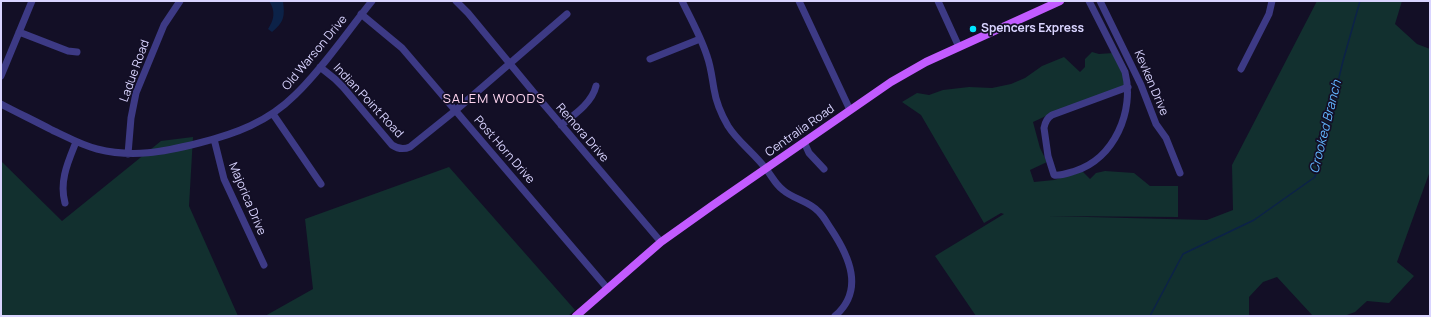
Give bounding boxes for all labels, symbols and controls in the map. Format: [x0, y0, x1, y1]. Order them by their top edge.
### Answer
street label: Old Warson Drive [279, 13, 351, 93]
place label: Spencers Express [981, 22, 1084, 36]
marker: Spencers Express [968, 24, 978, 34]
street label: Ladue Road [117, 38, 153, 104]
street label: Kevken Drive [1131, 48, 1171, 118]
street label: Indian Point Road [330, 61, 406, 141]
water label: Crooked Branch [1307, 79, 1345, 175]
district label: SALEM WOODS [443, 91, 545, 107]
street label: Remora Drive [553, 101, 611, 165]
street label: Centralia Road [763, 102, 837, 160]
street label: Post Horn Drive [471, 113, 537, 187]
street label: Majorica Drive [225, 160, 269, 238]

